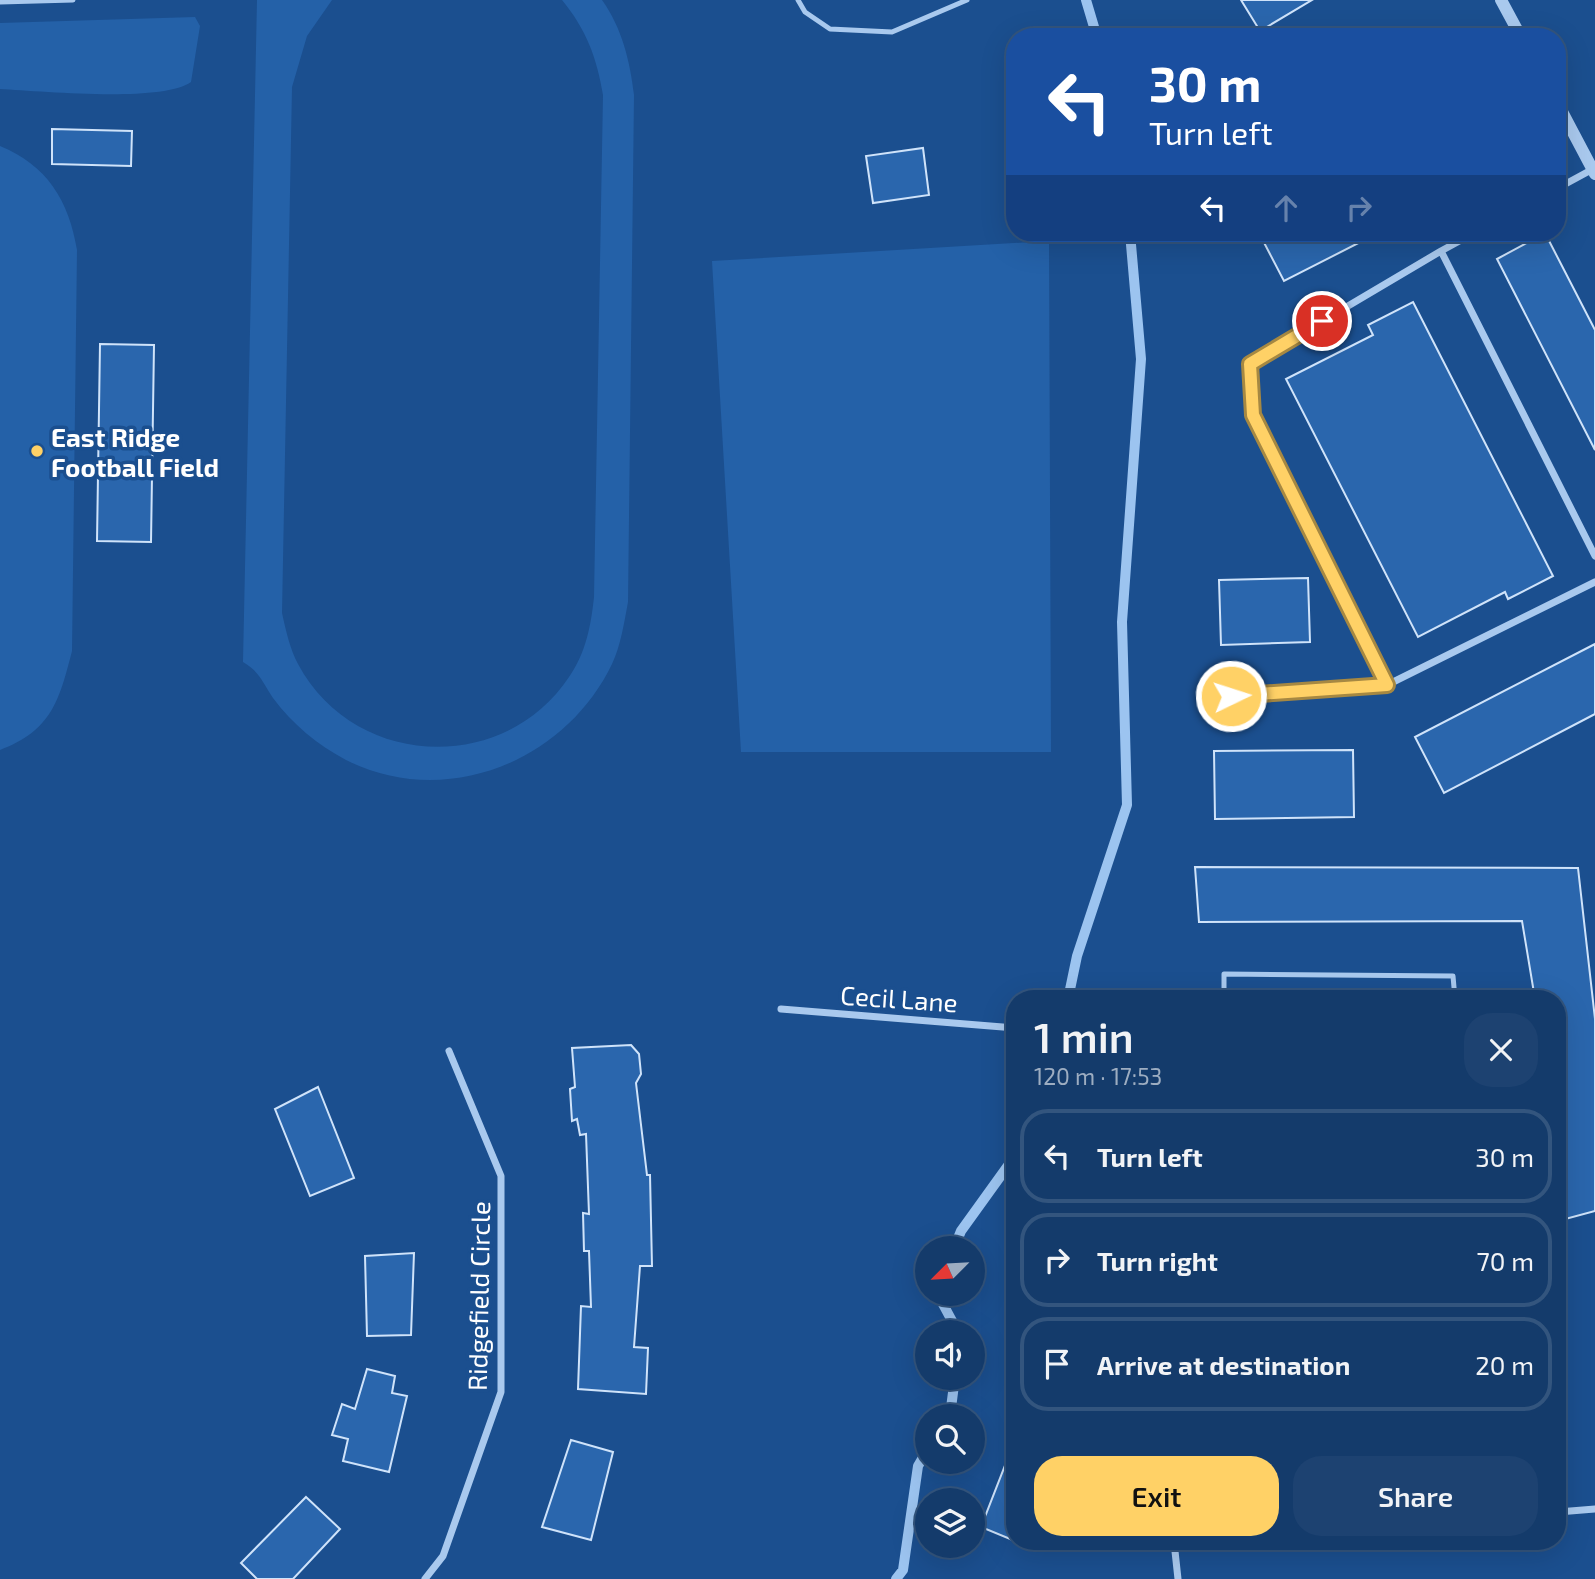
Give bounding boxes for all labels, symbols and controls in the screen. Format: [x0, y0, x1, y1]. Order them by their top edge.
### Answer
text: 30 m [1149, 53, 1261, 112]
icon: left [1034, 56, 1125, 147]
text: Turn left [1149, 113, 1273, 151]
icon: left [1194, 189, 1232, 227]
icon: ahead [1267, 189, 1305, 227]
icon: right [1340, 189, 1378, 227]
pin [1292, 291, 1352, 351]
icon: arrive [1303, 302, 1341, 340]
place label: East Ridge Football Field [51, 421, 219, 482]
marker: East Ridge Football Field [29, 443, 45, 459]
position arrow [1194, 659, 1268, 733]
street label: Cecil Lane [839, 978, 959, 1018]
text: 1 min [1034, 1011, 1134, 1061]
button: close [1464, 1013, 1538, 1087]
text: 120 m · 17:53 [1034, 1062, 1162, 1090]
icon: left [1038, 1137, 1076, 1175]
text: Turn left [1097, 1141, 1203, 1172]
text: 30 m [1475, 1141, 1534, 1172]
street label: Ridgefield Circle [461, 1201, 495, 1391]
north arrow [915, 1236, 985, 1306]
map controls [915, 1236, 985, 1558]
icon: right [1038, 1241, 1076, 1279]
text: Turn right [1097, 1245, 1218, 1276]
text: 70 m [1476, 1245, 1534, 1276]
button: sound [915, 1320, 985, 1390]
icon: arrive [1038, 1345, 1076, 1383]
text: Arrive at destination [1097, 1349, 1350, 1380]
text: 20 m [1475, 1349, 1534, 1380]
button: search [915, 1404, 985, 1474]
button: Exit [1034, 1456, 1279, 1536]
button: Share [1293, 1456, 1538, 1536]
button: layers [915, 1488, 985, 1558]

